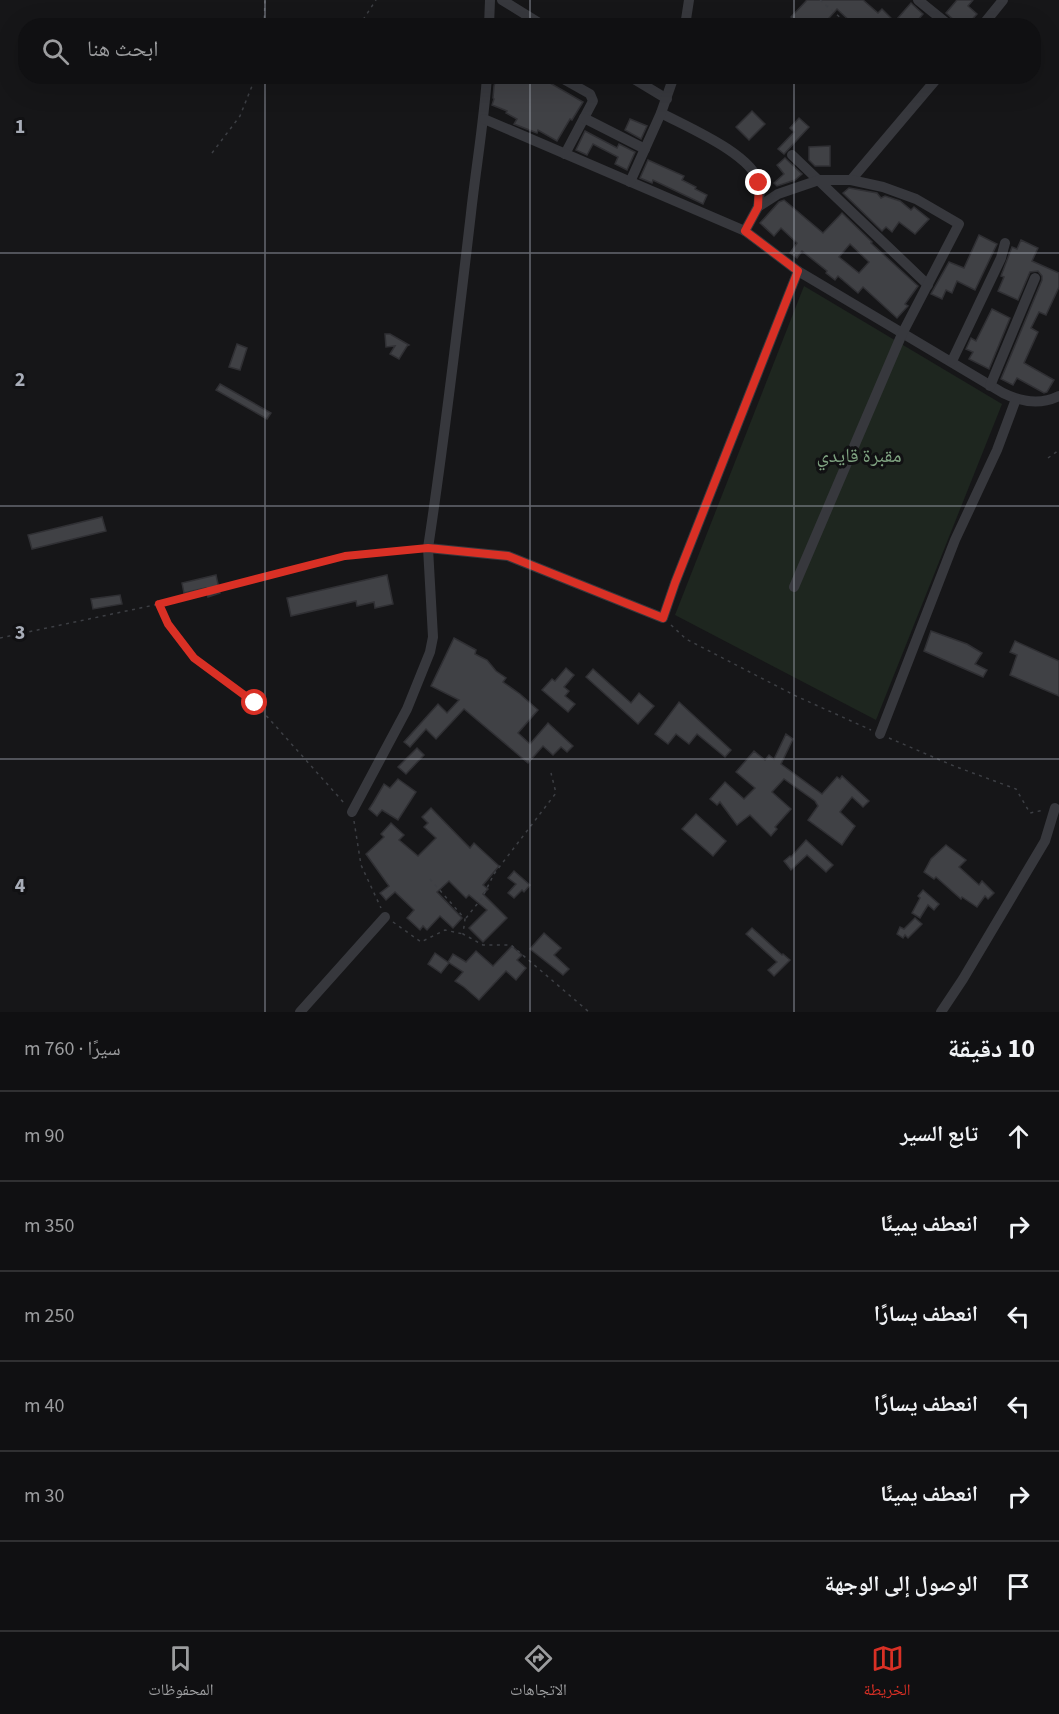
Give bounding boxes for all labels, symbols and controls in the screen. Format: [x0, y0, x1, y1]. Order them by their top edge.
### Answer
search box [18, 18, 1041, 84]
text: ابحث هنا [87, 33, 158, 65]
icon: search [39, 35, 72, 68]
text: 1 [15, 113, 25, 141]
route end [745, 169, 771, 195]
text: 2 [15, 366, 25, 394]
park label: مقبرة قايدي [816, 442, 902, 471]
text: 3 [15, 619, 25, 647]
route start [241, 689, 267, 715]
text: 4 [15, 872, 26, 900]
text: 10 دقيقة [948, 1030, 1035, 1067]
text: سيرًا · 760 m [24, 1035, 121, 1063]
text: تابع السير [900, 1118, 978, 1150]
icon: ahead [1002, 1120, 1035, 1153]
text: 90 m [24, 1122, 64, 1150]
text: انعطف يمينًا [880, 1208, 978, 1240]
icon: right [1002, 1210, 1035, 1243]
text: 350 m [24, 1212, 74, 1240]
text: انعطف يسارًا [874, 1298, 978, 1330]
icon: left [1002, 1300, 1035, 1333]
text: 250 m [24, 1302, 74, 1330]
text: انعطف يسارًا [874, 1388, 978, 1420]
icon: left [1002, 1390, 1035, 1423]
text: 40 m [24, 1392, 64, 1420]
text: انعطف يمينًا [880, 1478, 978, 1510]
icon: right [1002, 1480, 1035, 1513]
text: 30 m [24, 1482, 64, 1510]
text: الوصول إلى الوجهة [825, 1568, 978, 1600]
icon: arrive [1002, 1570, 1035, 1603]
tab: المحفوظات [148, 1642, 213, 1705]
tab: الاتجاهات [510, 1642, 567, 1705]
tab: الخريطة [864, 1642, 911, 1705]

